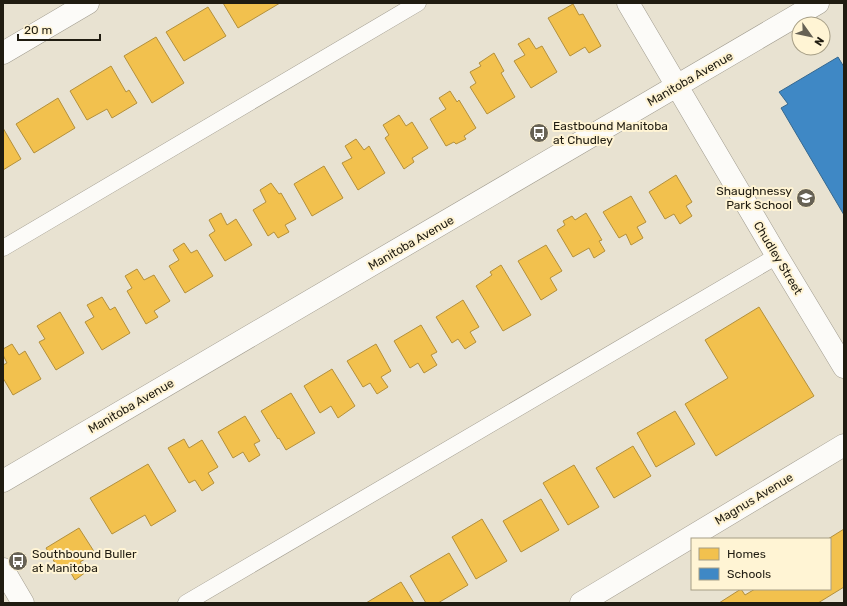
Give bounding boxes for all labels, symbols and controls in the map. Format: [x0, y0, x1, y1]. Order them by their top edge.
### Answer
scale bar [18, 16, 100, 42]
north arrow [791, 16, 831, 56]
text: 20 m [24, 23, 52, 37]
text: N [811, 34, 827, 48]
street label: Manitoba Avenue [645, 49, 735, 109]
place label: Eastbound Manitoba at Chudley [553, 119, 668, 147]
bus stop icon: Eastbound Manitoba at Chudley [528, 122, 550, 144]
place label: Shaughnessy Park School [716, 184, 792, 212]
school or university icon: Shaughnessy Park School [795, 187, 817, 209]
street label: Manitoba Avenue [366, 213, 456, 273]
street label: Chudley Street [751, 219, 806, 297]
street label: Manitoba Avenue [86, 376, 176, 436]
street label: Magnus Avenue [712, 470, 796, 528]
legend [691, 538, 831, 590]
place label: Southbound Buller at Manitoba [32, 547, 137, 575]
text: Homes [727, 547, 766, 561]
bus stop icon: Southbound Buller at Manitoba [7, 550, 29, 572]
text: Schools [727, 567, 771, 581]

